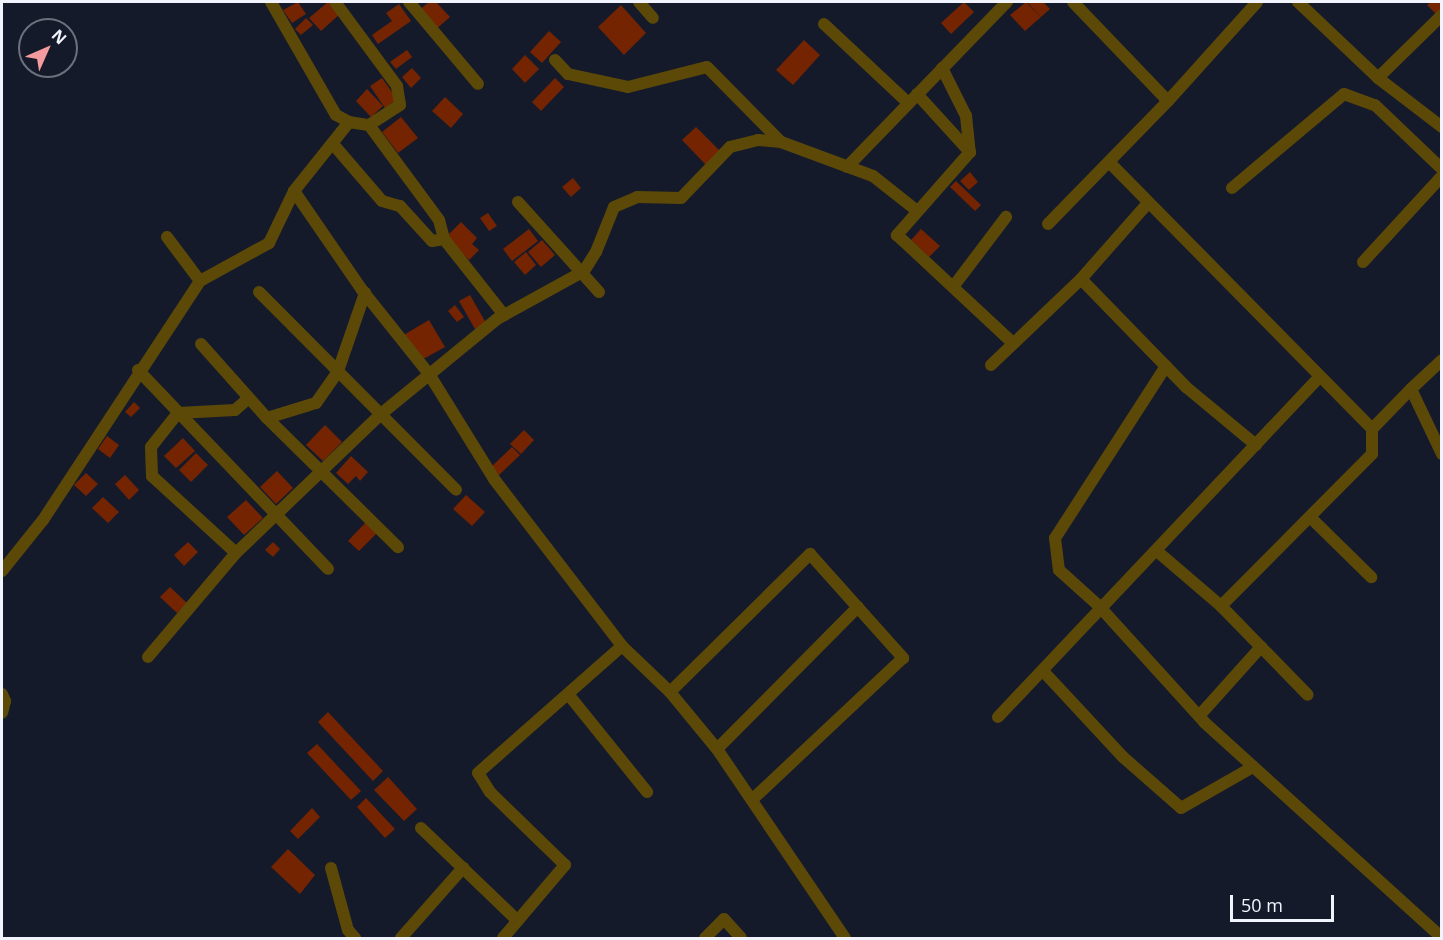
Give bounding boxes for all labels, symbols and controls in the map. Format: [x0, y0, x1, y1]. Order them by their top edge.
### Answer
north arrow [18, 18, 78, 78]
text: N [47, 24, 72, 49]
scale bar [1233, 883, 1336, 921]
text: 50 m [1241, 893, 1283, 917]

